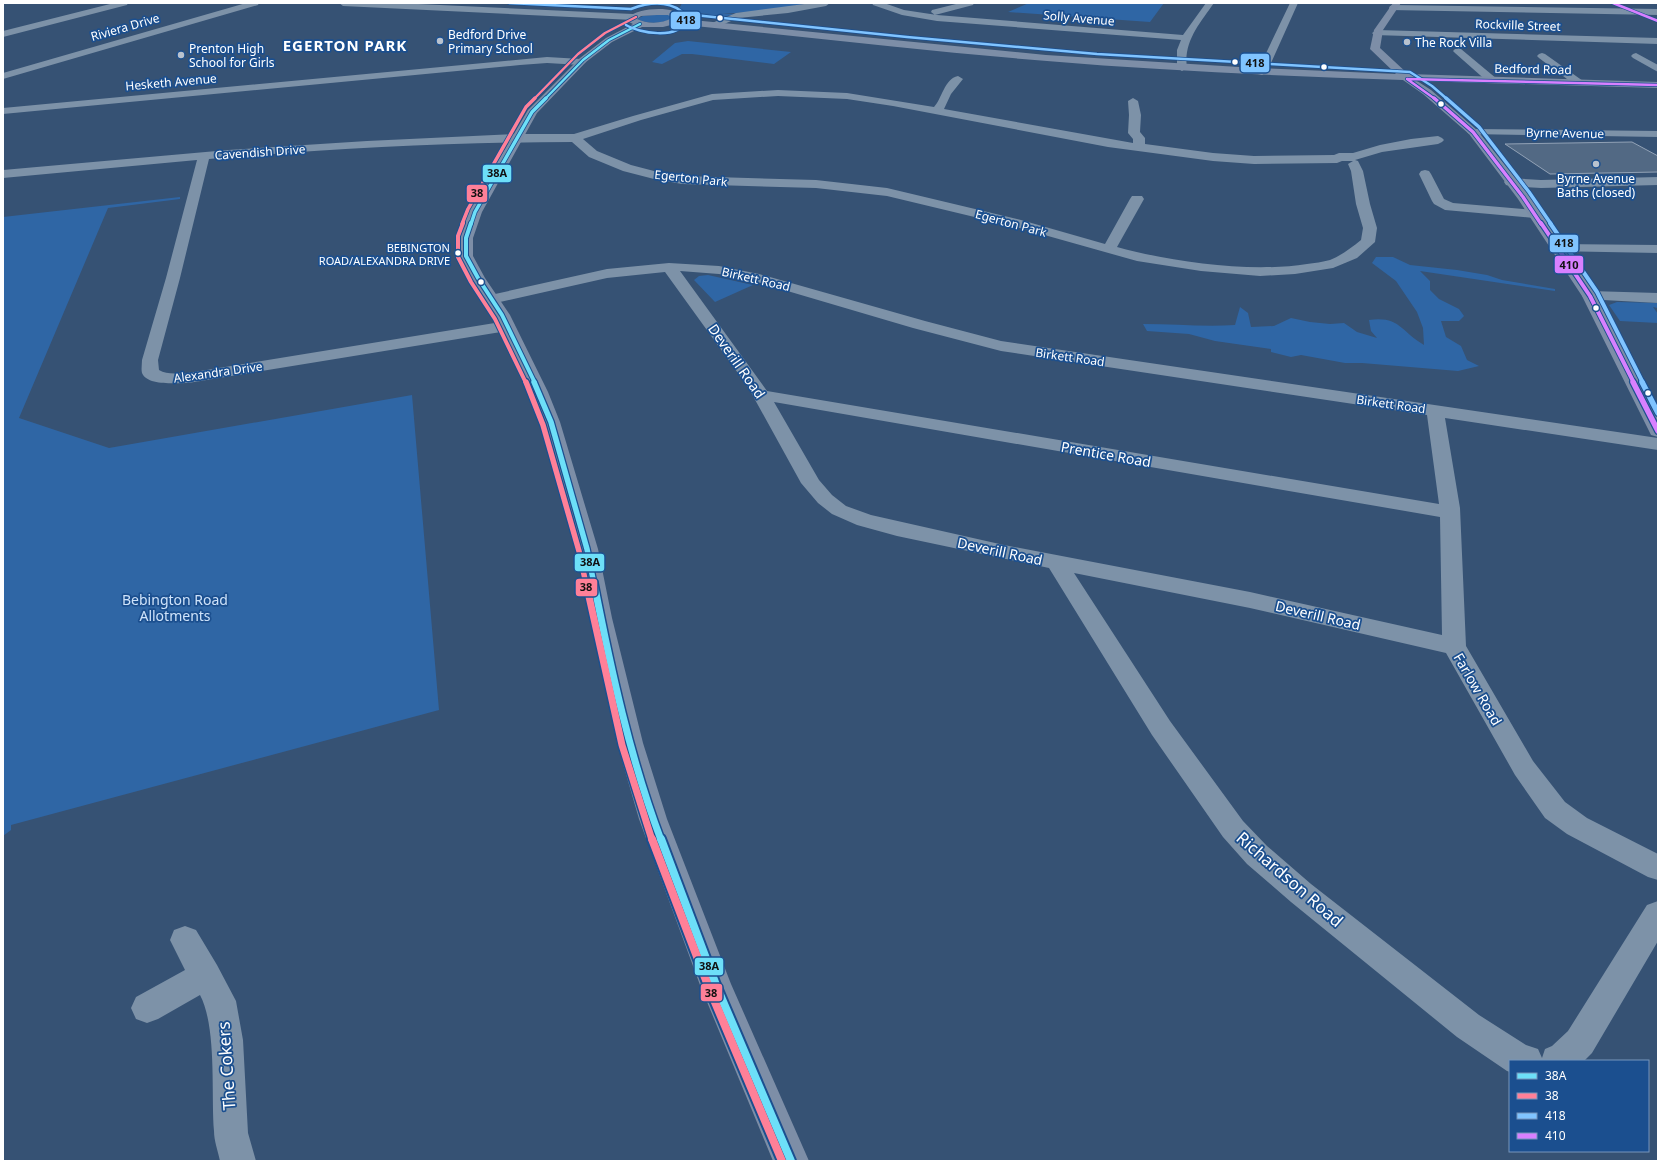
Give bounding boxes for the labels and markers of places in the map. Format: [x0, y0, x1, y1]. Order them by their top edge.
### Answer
unlabelled marker [715, 13, 725, 23]
place label: Bedford Drive Primary School [448, 26, 533, 57]
place label: The Rock Villa [1415, 34, 1492, 51]
marker: Bedford Drive Primary School [435, 36, 445, 46]
marker: The Rock Villa [1402, 37, 1412, 47]
place label: Prenton High School for Girls [189, 40, 275, 71]
marker: Prenton High School for Girls [176, 50, 186, 60]
unlabelled marker [1230, 57, 1240, 67]
unlabelled marker [1319, 62, 1329, 72]
unlabelled marker [1436, 99, 1446, 109]
marker: Byrne Avenue Baths (closed) [1591, 159, 1601, 169]
place label: Byrne Avenue Baths (closed) [1557, 170, 1636, 201]
place label: BEBINGTON ROAD/ALEXANDRA DRIVE [319, 240, 450, 268]
marker: BEBINGTON ROAD/ALEXANDRA DRIVE [453, 248, 463, 258]
unlabelled marker [476, 277, 486, 287]
unlabelled marker [1591, 303, 1601, 313]
unlabelled marker [1643, 388, 1653, 398]

